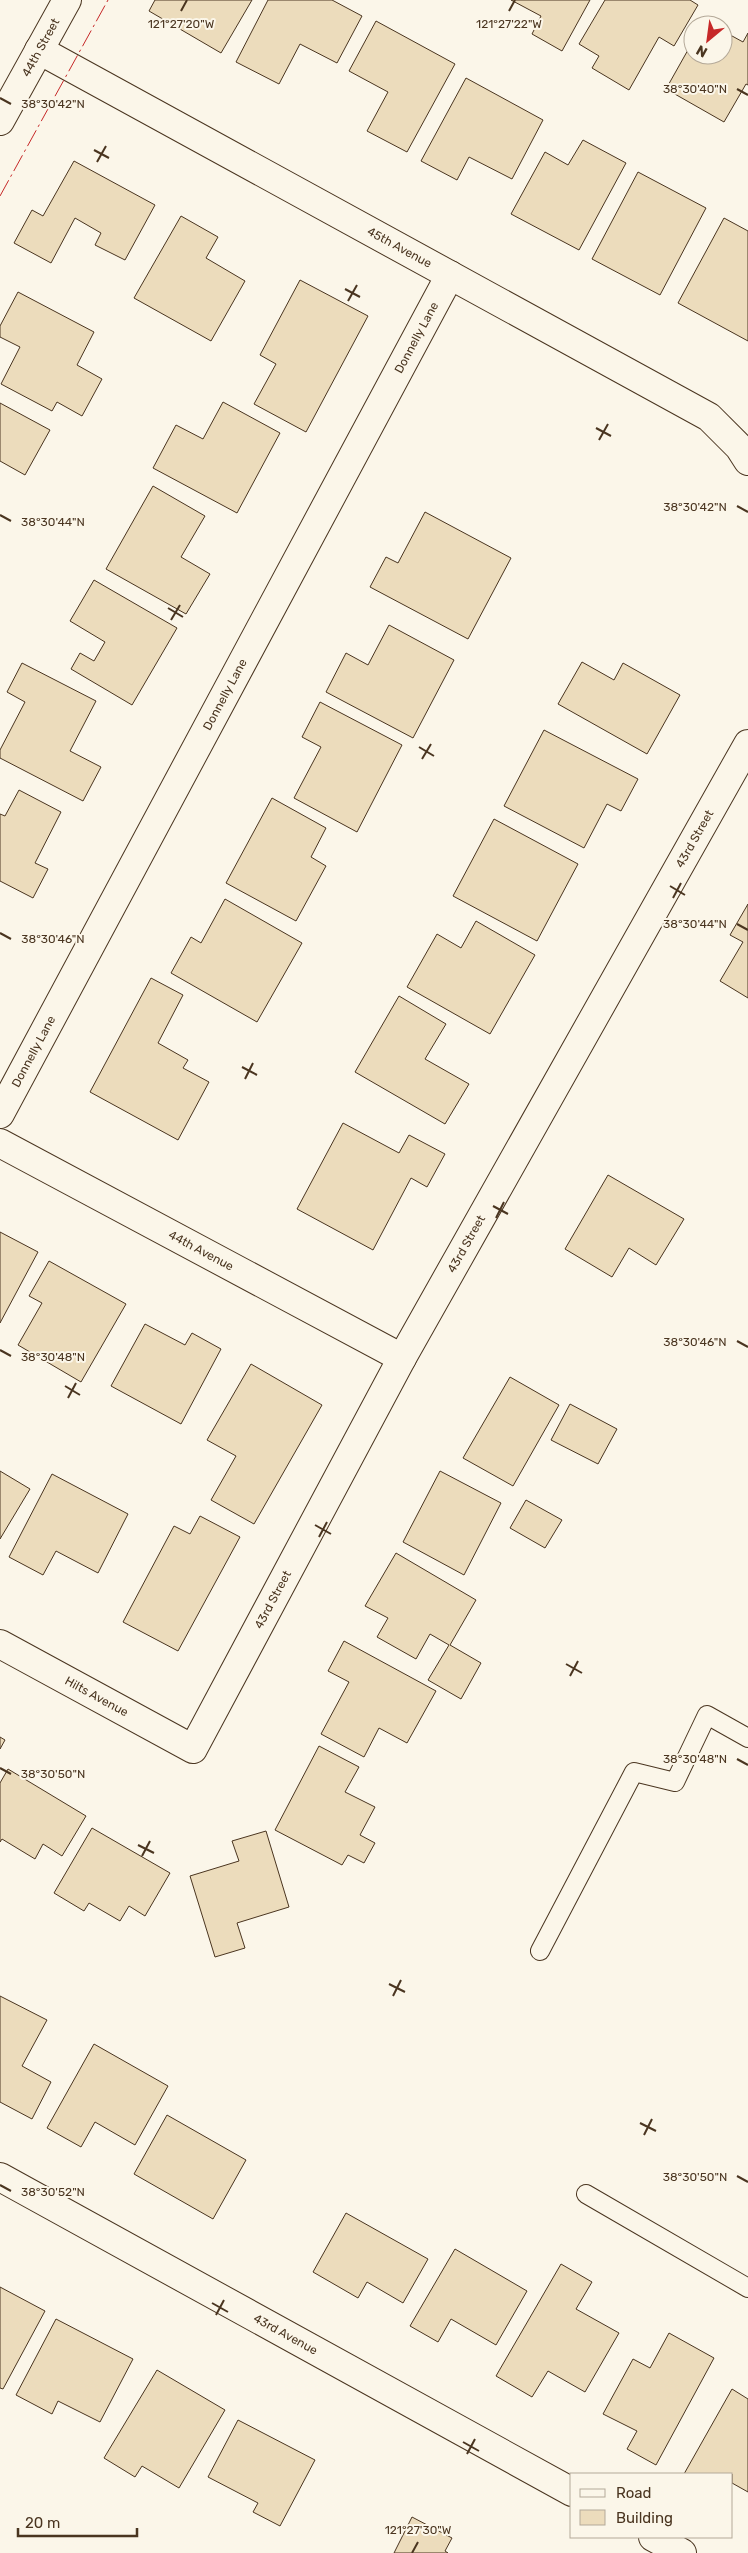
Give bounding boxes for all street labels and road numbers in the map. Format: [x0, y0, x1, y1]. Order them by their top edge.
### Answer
street label: 44th Street [19, 16, 63, 79]
street label: 45th Avenue [365, 224, 434, 271]
street label: Donnelly Lane [392, 299, 441, 376]
street label: Donnelly Lane [200, 656, 250, 733]
street label: 43rd Street [673, 807, 717, 870]
street label: Donnelly Lane [9, 1013, 59, 1090]
street label: 43rd Street [444, 1212, 488, 1275]
street label: 44th Avenue [166, 1227, 236, 1274]
street label: 43rd Street [252, 1568, 294, 1631]
street label: Hilts Avenue [63, 1674, 131, 1720]
street label: 43rd Avenue [251, 2311, 320, 2358]

